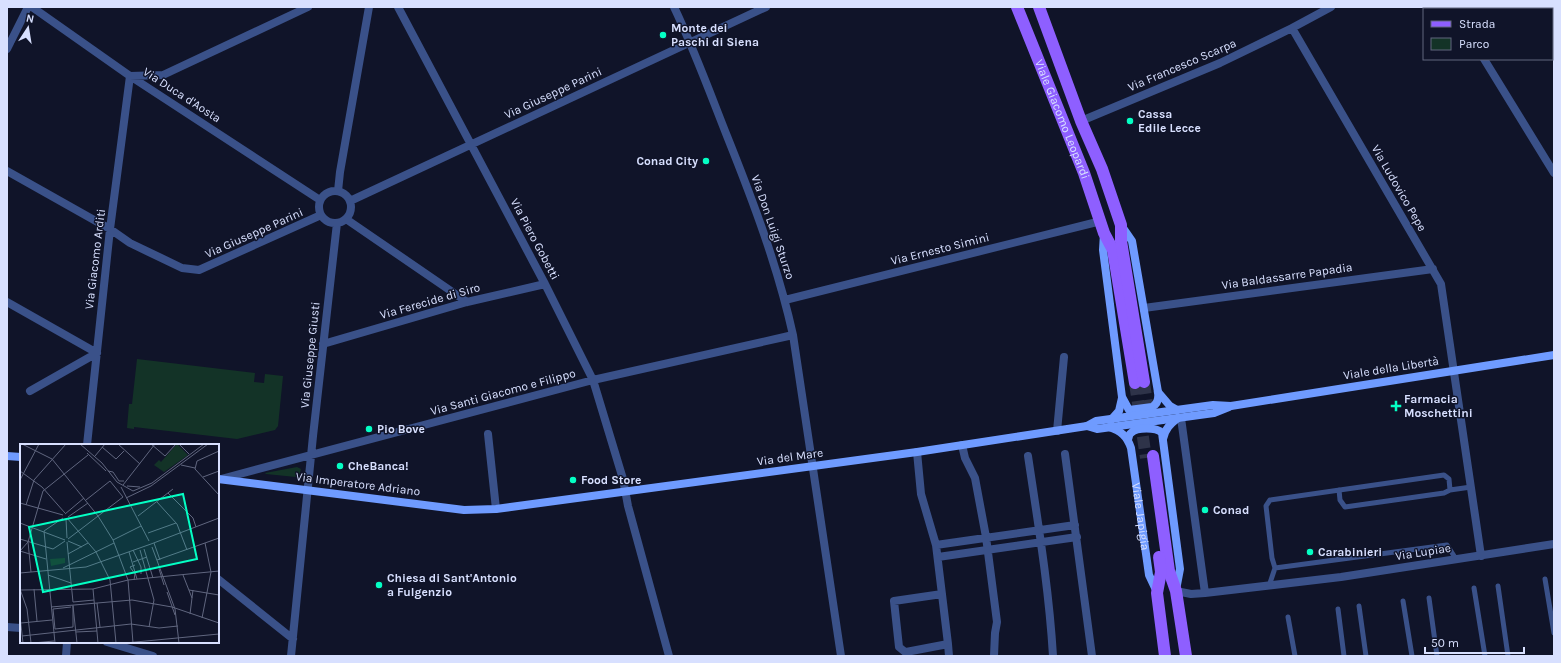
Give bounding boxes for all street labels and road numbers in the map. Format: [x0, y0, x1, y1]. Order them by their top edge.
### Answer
street label: Via Francesco Scarpa [1126, 36, 1238, 94]
street label: Viale Giacomo Leopardi [1032, 57, 1092, 181]
street label: Via Giuseppe Parini [502, 64, 604, 122]
street label: Via Duca d'Aosta [140, 65, 224, 125]
street label: Via Ludovico Pepe [1369, 142, 1429, 234]
street label: Via Don Luigi Sturzo [749, 173, 797, 281]
street label: Via Piero Gobetti [508, 196, 562, 282]
street label: Via Giuseppe Parini [203, 205, 305, 261]
street label: Via Giacomo Arditi [82, 208, 108, 310]
street label: Via Ernesto Simini [889, 230, 991, 268]
street label: Via Baldassarre Papadia [1221, 260, 1353, 292]
street label: Via Ferecide di Siro [378, 280, 482, 322]
street label: Via Giuseppe Giusti [297, 301, 323, 409]
street label: Viale della Libertà [1342, 354, 1440, 382]
street label: Via Santi Giacomo e Filippo [429, 366, 577, 418]
street label: Via del Mare [756, 445, 824, 469]
street label: Via Imperatore Adriano [295, 469, 421, 499]
street label: Viale Japigia [1129, 482, 1152, 551]
street label: Via Lupiae [1394, 541, 1452, 563]

